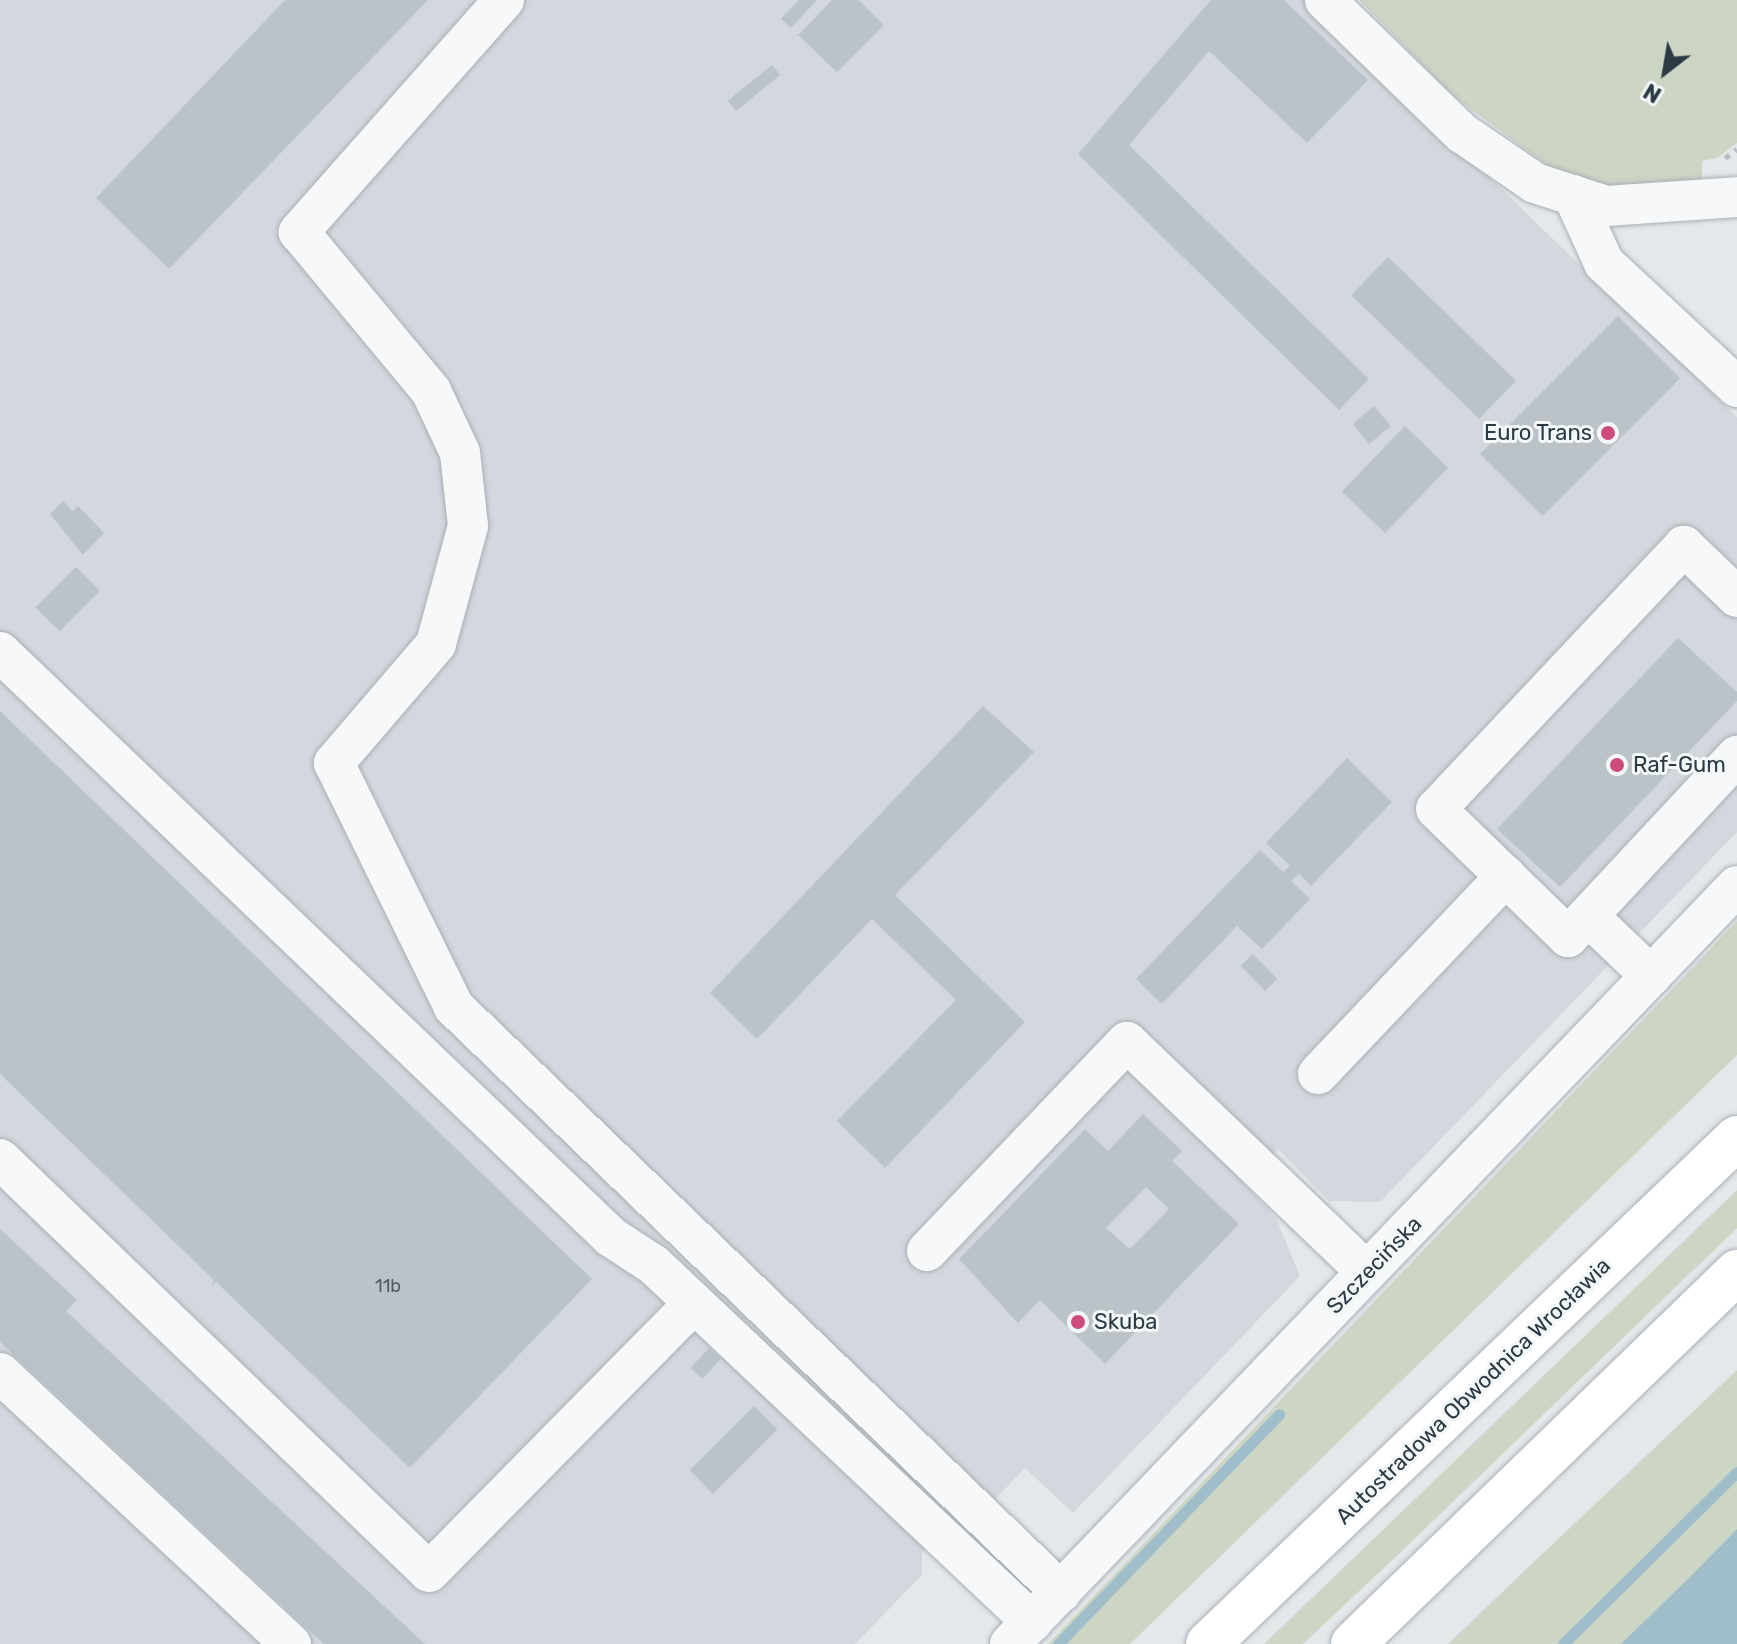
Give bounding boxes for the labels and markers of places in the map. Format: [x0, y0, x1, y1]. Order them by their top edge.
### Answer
place label: Euro Trans [1484, 420, 1592, 446]
marker: Euro Trans [1599, 424, 1617, 442]
place label: Raf-Gum [1633, 752, 1726, 778]
marker: Raf-Gum [1608, 756, 1626, 774]
place label: Skuba [1094, 1309, 1157, 1335]
marker: Skuba [1069, 1313, 1087, 1331]

